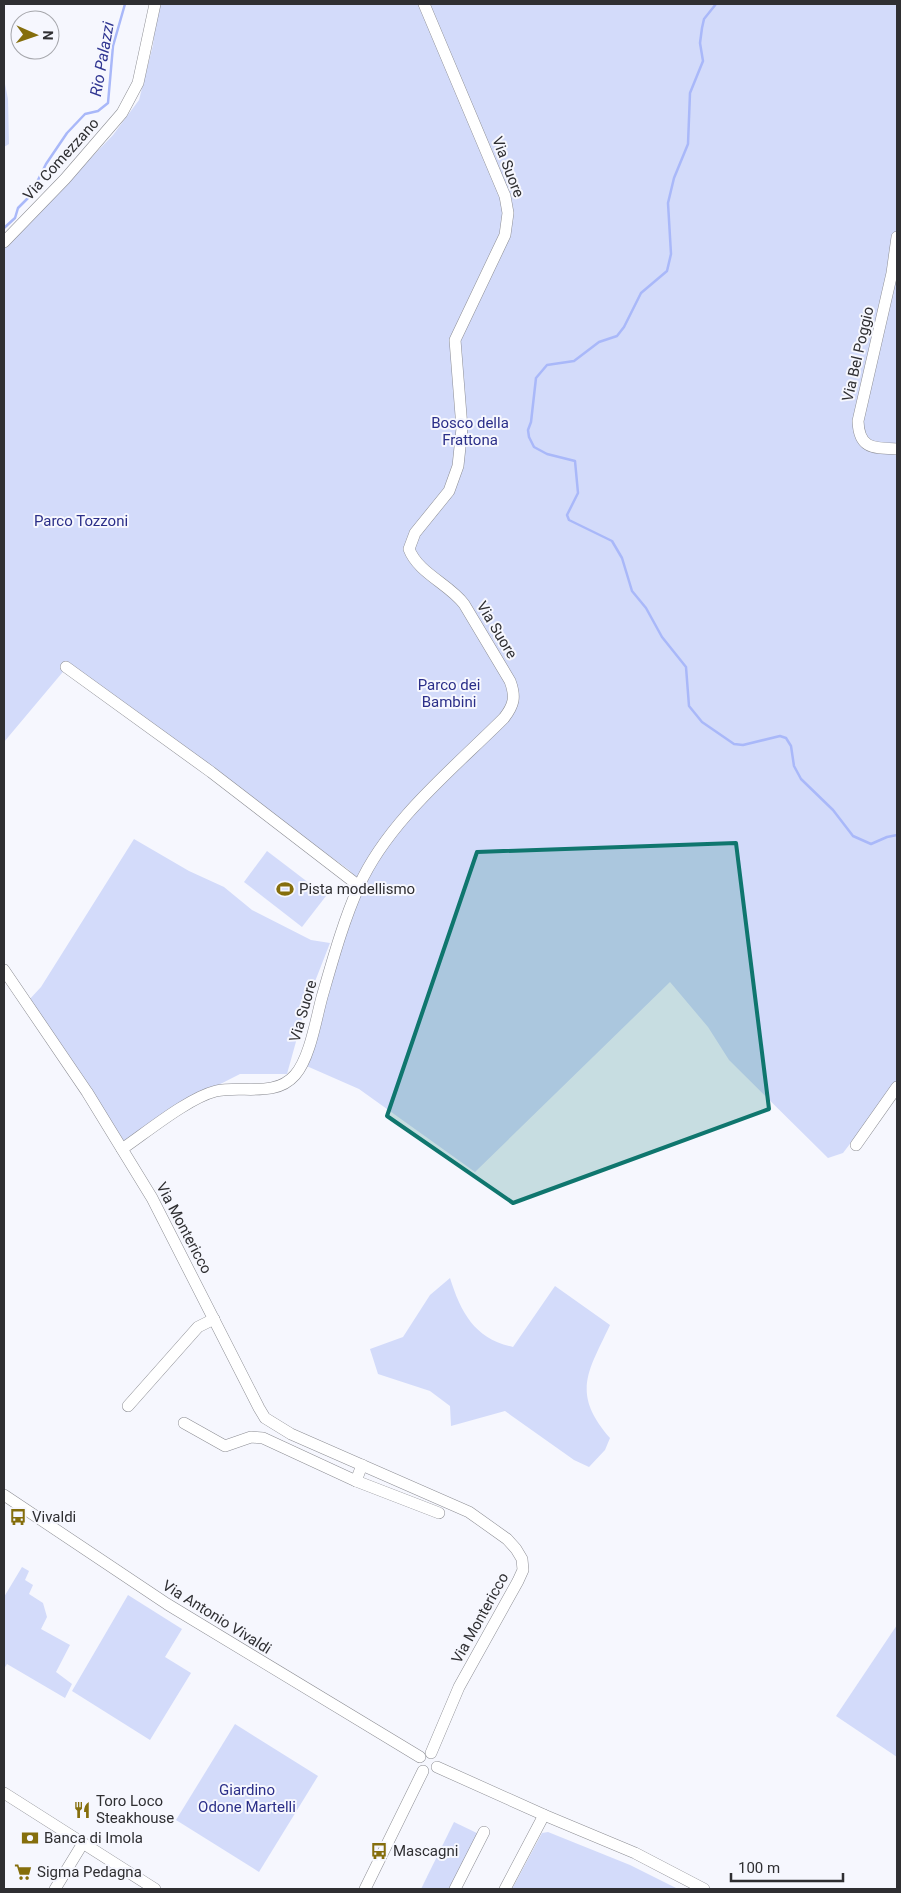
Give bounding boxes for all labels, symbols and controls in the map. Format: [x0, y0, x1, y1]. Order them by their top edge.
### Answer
north arrow [10, 10, 60, 60]
water label: Rio Palazzi [86, 20, 118, 98]
text: N [40, 30, 56, 41]
street label: Via Comezzano [19, 114, 103, 204]
street label: Via Suore [488, 134, 528, 200]
street label: Via Bel Poggio [838, 305, 878, 403]
park label: Bosco della Frattona [431, 414, 509, 449]
park label: Parco Tozzoni [34, 512, 128, 530]
street label: Via Suore [473, 598, 521, 662]
park label: Parco dei Bambini [418, 676, 480, 711]
sports icon: Pista modellismo [275, 879, 295, 899]
place label: Pista modellismo [299, 880, 415, 898]
street label: Via Suore [286, 978, 320, 1044]
street label: Via Montericco [152, 1179, 216, 1277]
bus stop icon: Vivaldi [8, 1507, 28, 1527]
place label: Vivaldi [32, 1508, 76, 1526]
street label: Via Montericco [448, 1570, 512, 1666]
street label: Via Antonio Vivaldi [159, 1576, 275, 1658]
park label: Giardino Odone Martelli [198, 1781, 296, 1816]
place label: Toro Loco Steakhouse [96, 1792, 174, 1827]
restaurant icon: Toro Loco Steakhouse [72, 1800, 92, 1820]
bank icon: Banca di Imola [20, 1828, 40, 1848]
place label: Banca di Imola [44, 1829, 143, 1847]
bus stop icon: Mascagni [369, 1841, 389, 1861]
place label: Mascagni [393, 1842, 458, 1860]
scale bar [731, 1850, 844, 1882]
text: 100 m [738, 1859, 780, 1877]
supermarket icon: Sigma Pedagna [13, 1862, 33, 1882]
place label: Sigma Pedagna [37, 1863, 142, 1881]

